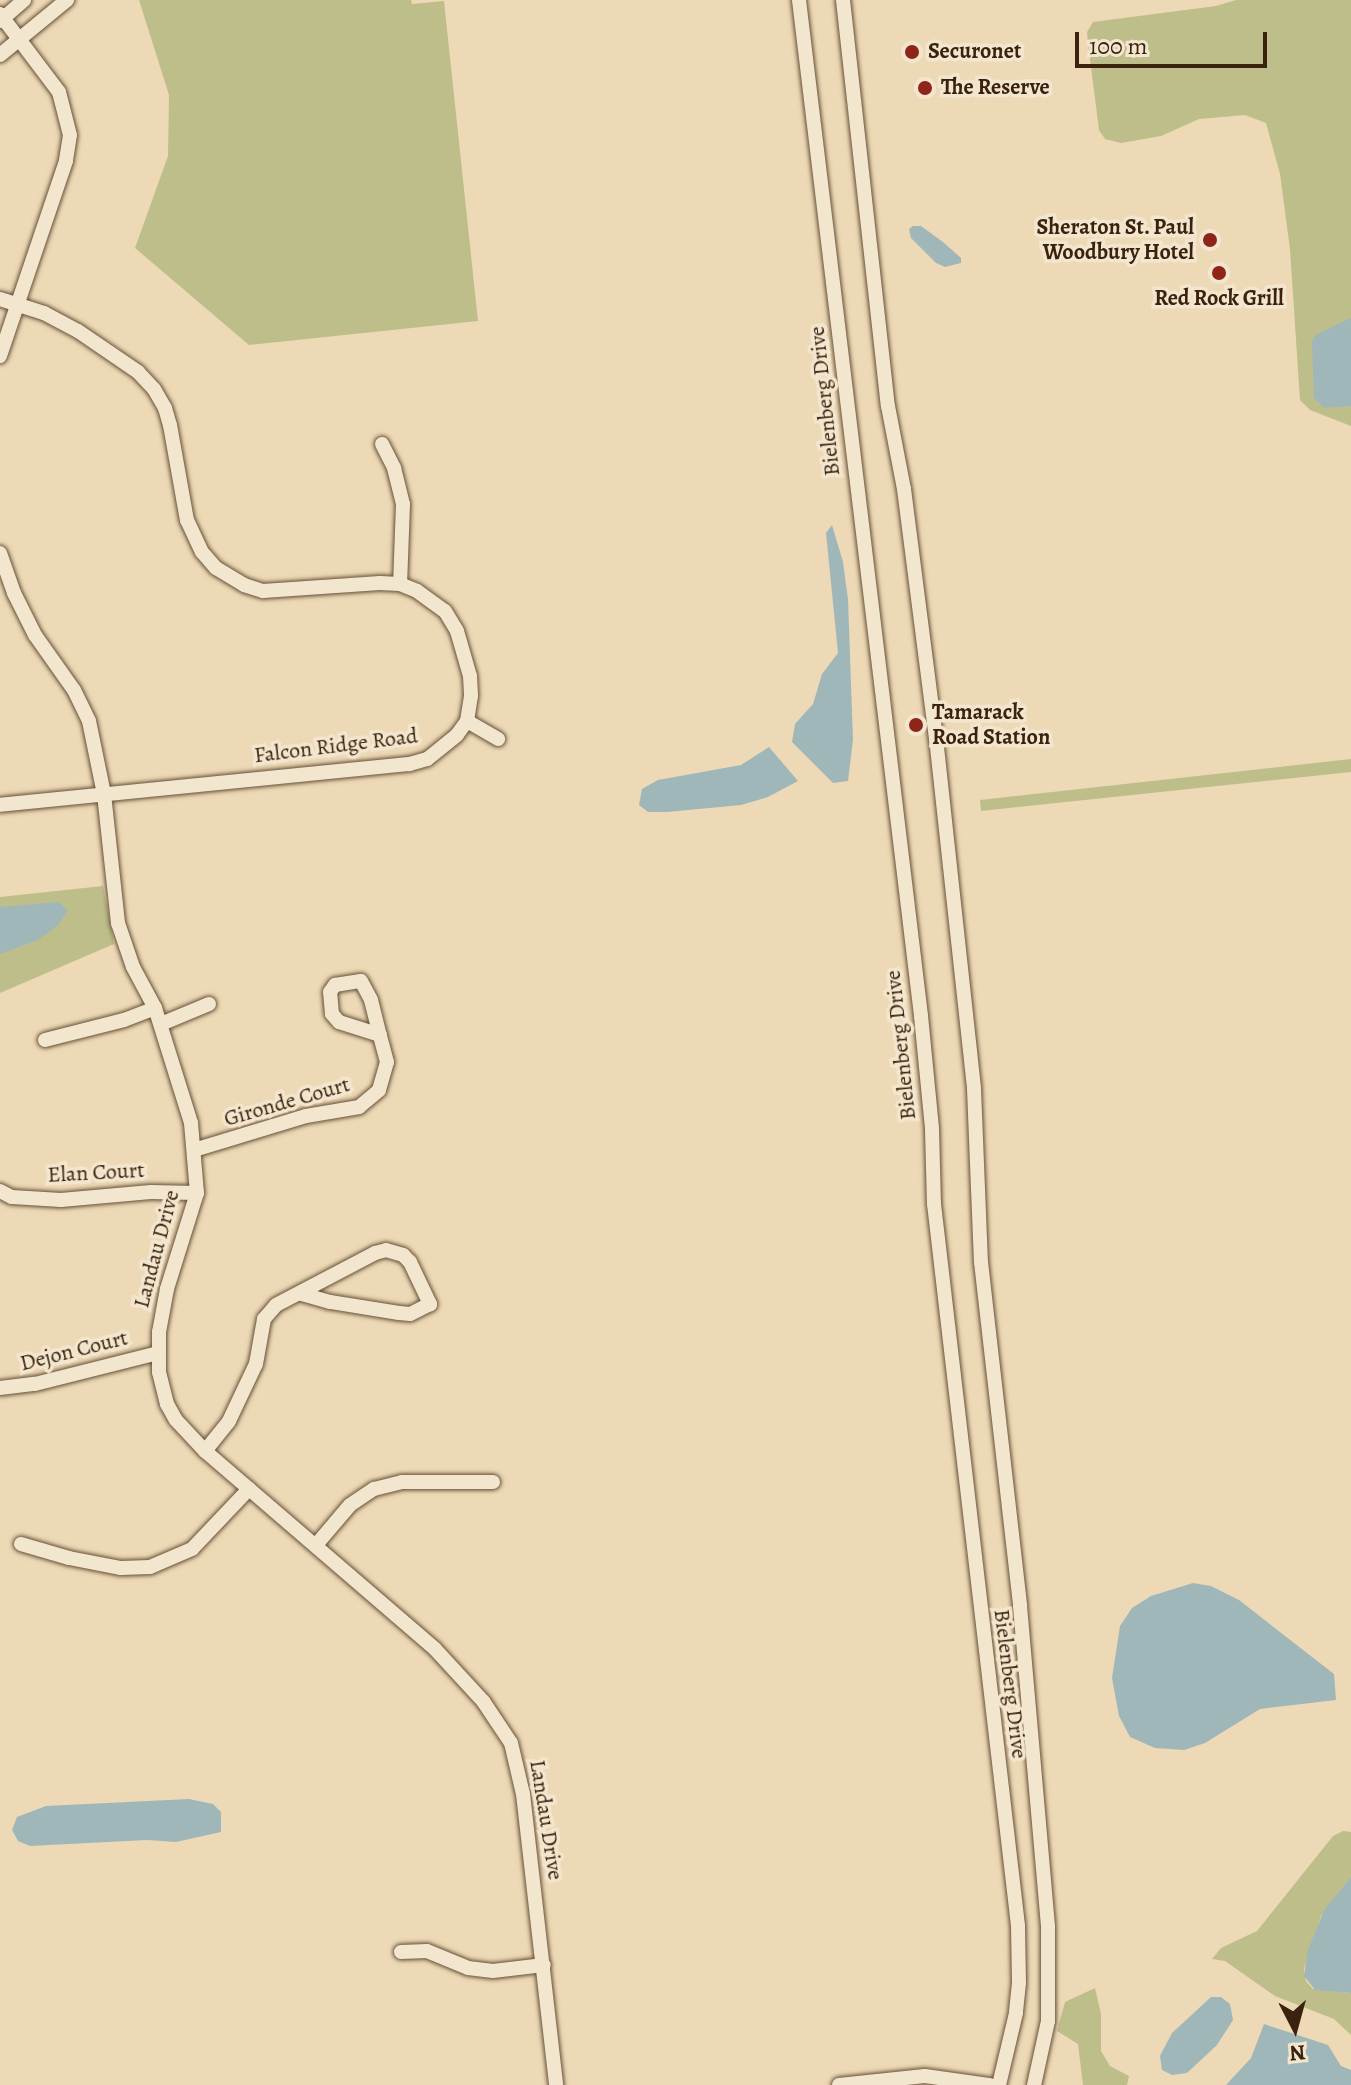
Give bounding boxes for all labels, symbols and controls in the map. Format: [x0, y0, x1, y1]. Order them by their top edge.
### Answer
scale bar [1079, 16, 1271, 66]
text: 100 m [1089, 30, 1148, 62]
place label: Securonet [928, 39, 1021, 65]
marker: Securonet [903, 43, 921, 61]
place label: The Reserve [941, 75, 1050, 101]
marker: The Reserve [916, 79, 934, 97]
place label: Sheraton St. Paul Woodbury Hotel [1036, 214, 1194, 266]
marker: Sheraton St. Paul Woodbury Hotel [1201, 231, 1219, 249]
marker: Red Rock Grill [1210, 264, 1228, 282]
place label: Red Rock Grill [1154, 286, 1284, 312]
street label: Bielenberg Drive [804, 325, 846, 477]
place label: Tamarack Road Station [932, 699, 1050, 750]
marker: Tamarack Road Station [907, 716, 925, 734]
street label: Falcon Ridge Road [253, 723, 419, 769]
street label: Bielenberg Drive [880, 969, 922, 1121]
street label: Gironde Court [221, 1071, 353, 1133]
street label: Elan Court [47, 1157, 145, 1189]
street label: Landau Drive [129, 1187, 185, 1311]
street label: Dejon Court [17, 1325, 131, 1377]
street label: Bielenberg Drive [988, 1608, 1032, 1760]
street label: Landau Drive [523, 1758, 569, 1882]
north arrow [1255, 1989, 1335, 2069]
text: N [1288, 2037, 1307, 2069]

